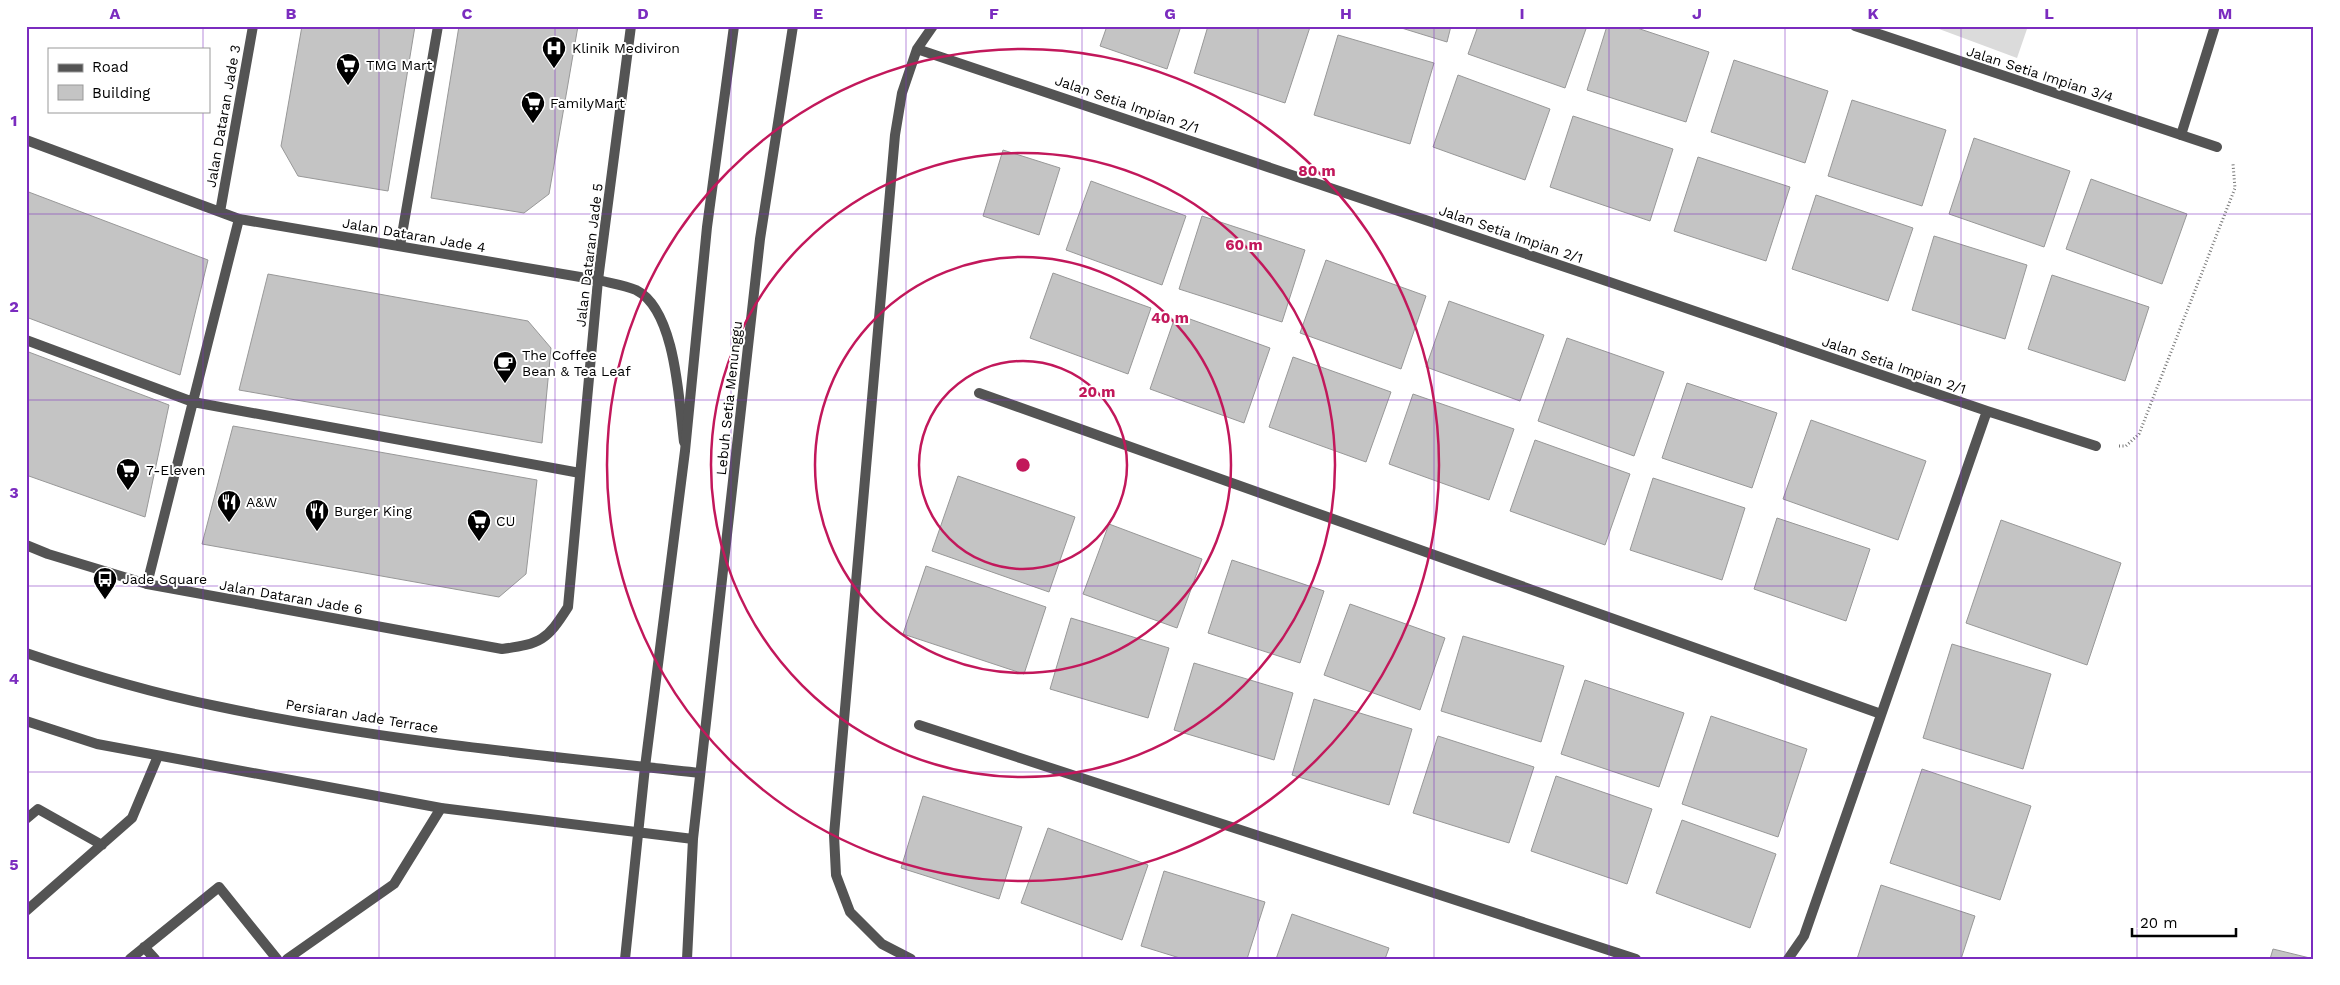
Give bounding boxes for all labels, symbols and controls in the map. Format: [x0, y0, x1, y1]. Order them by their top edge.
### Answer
text: A [110, 4, 121, 23]
text: B [286, 4, 297, 23]
text: C [462, 4, 473, 23]
text: D [637, 4, 649, 23]
text: E [813, 4, 823, 23]
text: F [989, 4, 999, 23]
text: G [1164, 4, 1176, 23]
text: H [1340, 4, 1352, 23]
text: I [1519, 4, 1525, 23]
text: J [1692, 4, 1702, 23]
text: K [1867, 4, 1879, 23]
text: L [2044, 4, 2054, 23]
text: M [2218, 4, 2232, 23]
hospital icon: Klinik Mediviron [541, 35, 567, 69]
place label: Klinik Mediviron [572, 40, 680, 56]
street label: Jalan Dataran Jade 3 [203, 43, 243, 189]
street label: Jalan Setia Impian 3/4 [1964, 43, 2116, 105]
legend [48, 48, 210, 112]
supermarket icon: TMG Mart [335, 52, 361, 86]
place label: TMG Mart [366, 57, 432, 73]
text: Road [92, 58, 129, 76]
street label: Jalan Setia Impian 2/1 [1053, 72, 1201, 136]
text: Building [92, 84, 150, 102]
supermarket icon: FamilyMart [520, 90, 546, 124]
place label: FamilyMart [550, 95, 625, 111]
text: 1 [11, 111, 17, 130]
text: 80 m [1298, 162, 1336, 180]
street label: Jalan Dataran Jade 5 [572, 182, 606, 328]
street label: Jalan Setia Impian 2/1 [1437, 202, 1585, 266]
street label: Jalan Dataran Jade 4 [341, 215, 487, 255]
text: 60 m [1225, 236, 1263, 254]
text: 2 [9, 297, 19, 316]
text: 40 m [1151, 309, 1189, 327]
street label: Lebuh Setia Menunggu [713, 320, 745, 476]
street label: Jalan Setia Impian 2/1 [1820, 333, 1968, 397]
place label: The Coffee Bean & Tea Leaf [522, 347, 631, 379]
cafe icon: The Coffee Bean & Tea Leaf [492, 350, 518, 384]
text: 20 m [1078, 383, 1116, 401]
centre of rings [1014, 456, 1032, 474]
supermarket icon: 7-Eleven [115, 457, 141, 491]
place label: 7-Eleven [146, 462, 205, 478]
text: 3 [9, 483, 19, 502]
restaurant icon: A&W [216, 489, 242, 523]
place label: A&W [246, 494, 277, 510]
restaurant icon: Burger King [304, 498, 330, 532]
place label: Burger King [334, 503, 412, 519]
supermarket icon: CU [466, 508, 492, 542]
place label: CU [496, 513, 516, 529]
bus stop icon: Jade Square [92, 566, 118, 600]
place label: Jade Square [122, 571, 207, 587]
street label: Jalan Dataran Jade 6 [218, 577, 364, 617]
text: 4 [9, 669, 19, 688]
street label: Persiaran Jade Terrace [284, 696, 440, 736]
text: 5 [9, 855, 19, 874]
scale bar [2132, 905, 2236, 937]
text: 20 m [2140, 914, 2178, 932]

